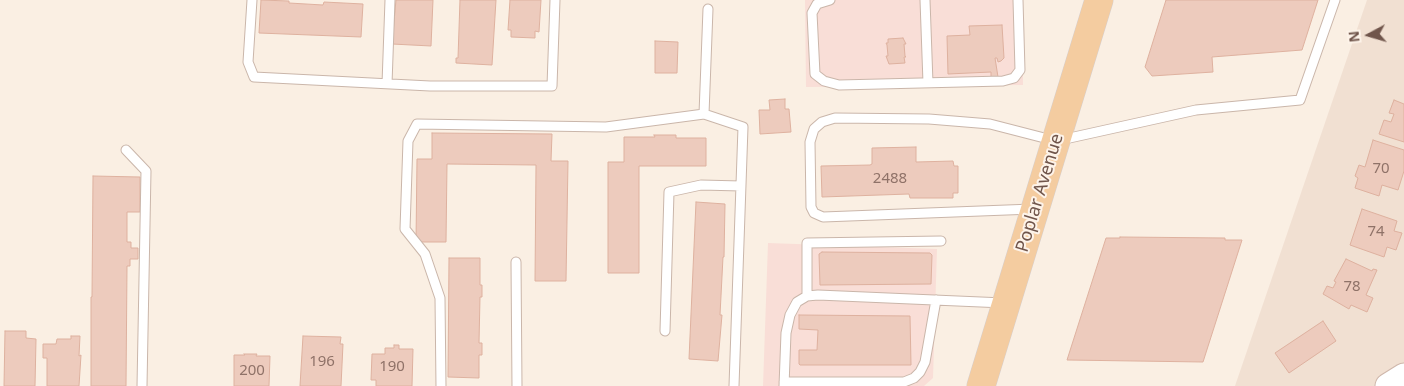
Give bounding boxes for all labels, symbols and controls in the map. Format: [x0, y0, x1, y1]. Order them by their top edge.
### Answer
north arrow [1344, 10, 1394, 60]
text: N [1344, 30, 1364, 43]
street label: Poplar Avenue [1012, 131, 1068, 255]
house number: 70 [1372, 160, 1390, 178]
house number: 2488 [873, 170, 907, 188]
house number: 74 [1367, 223, 1385, 241]
house number: 78 [1343, 278, 1361, 296]
house number: 196 [309, 353, 335, 371]
house number: 190 [379, 358, 405, 376]
house number: 200 [239, 362, 265, 380]

